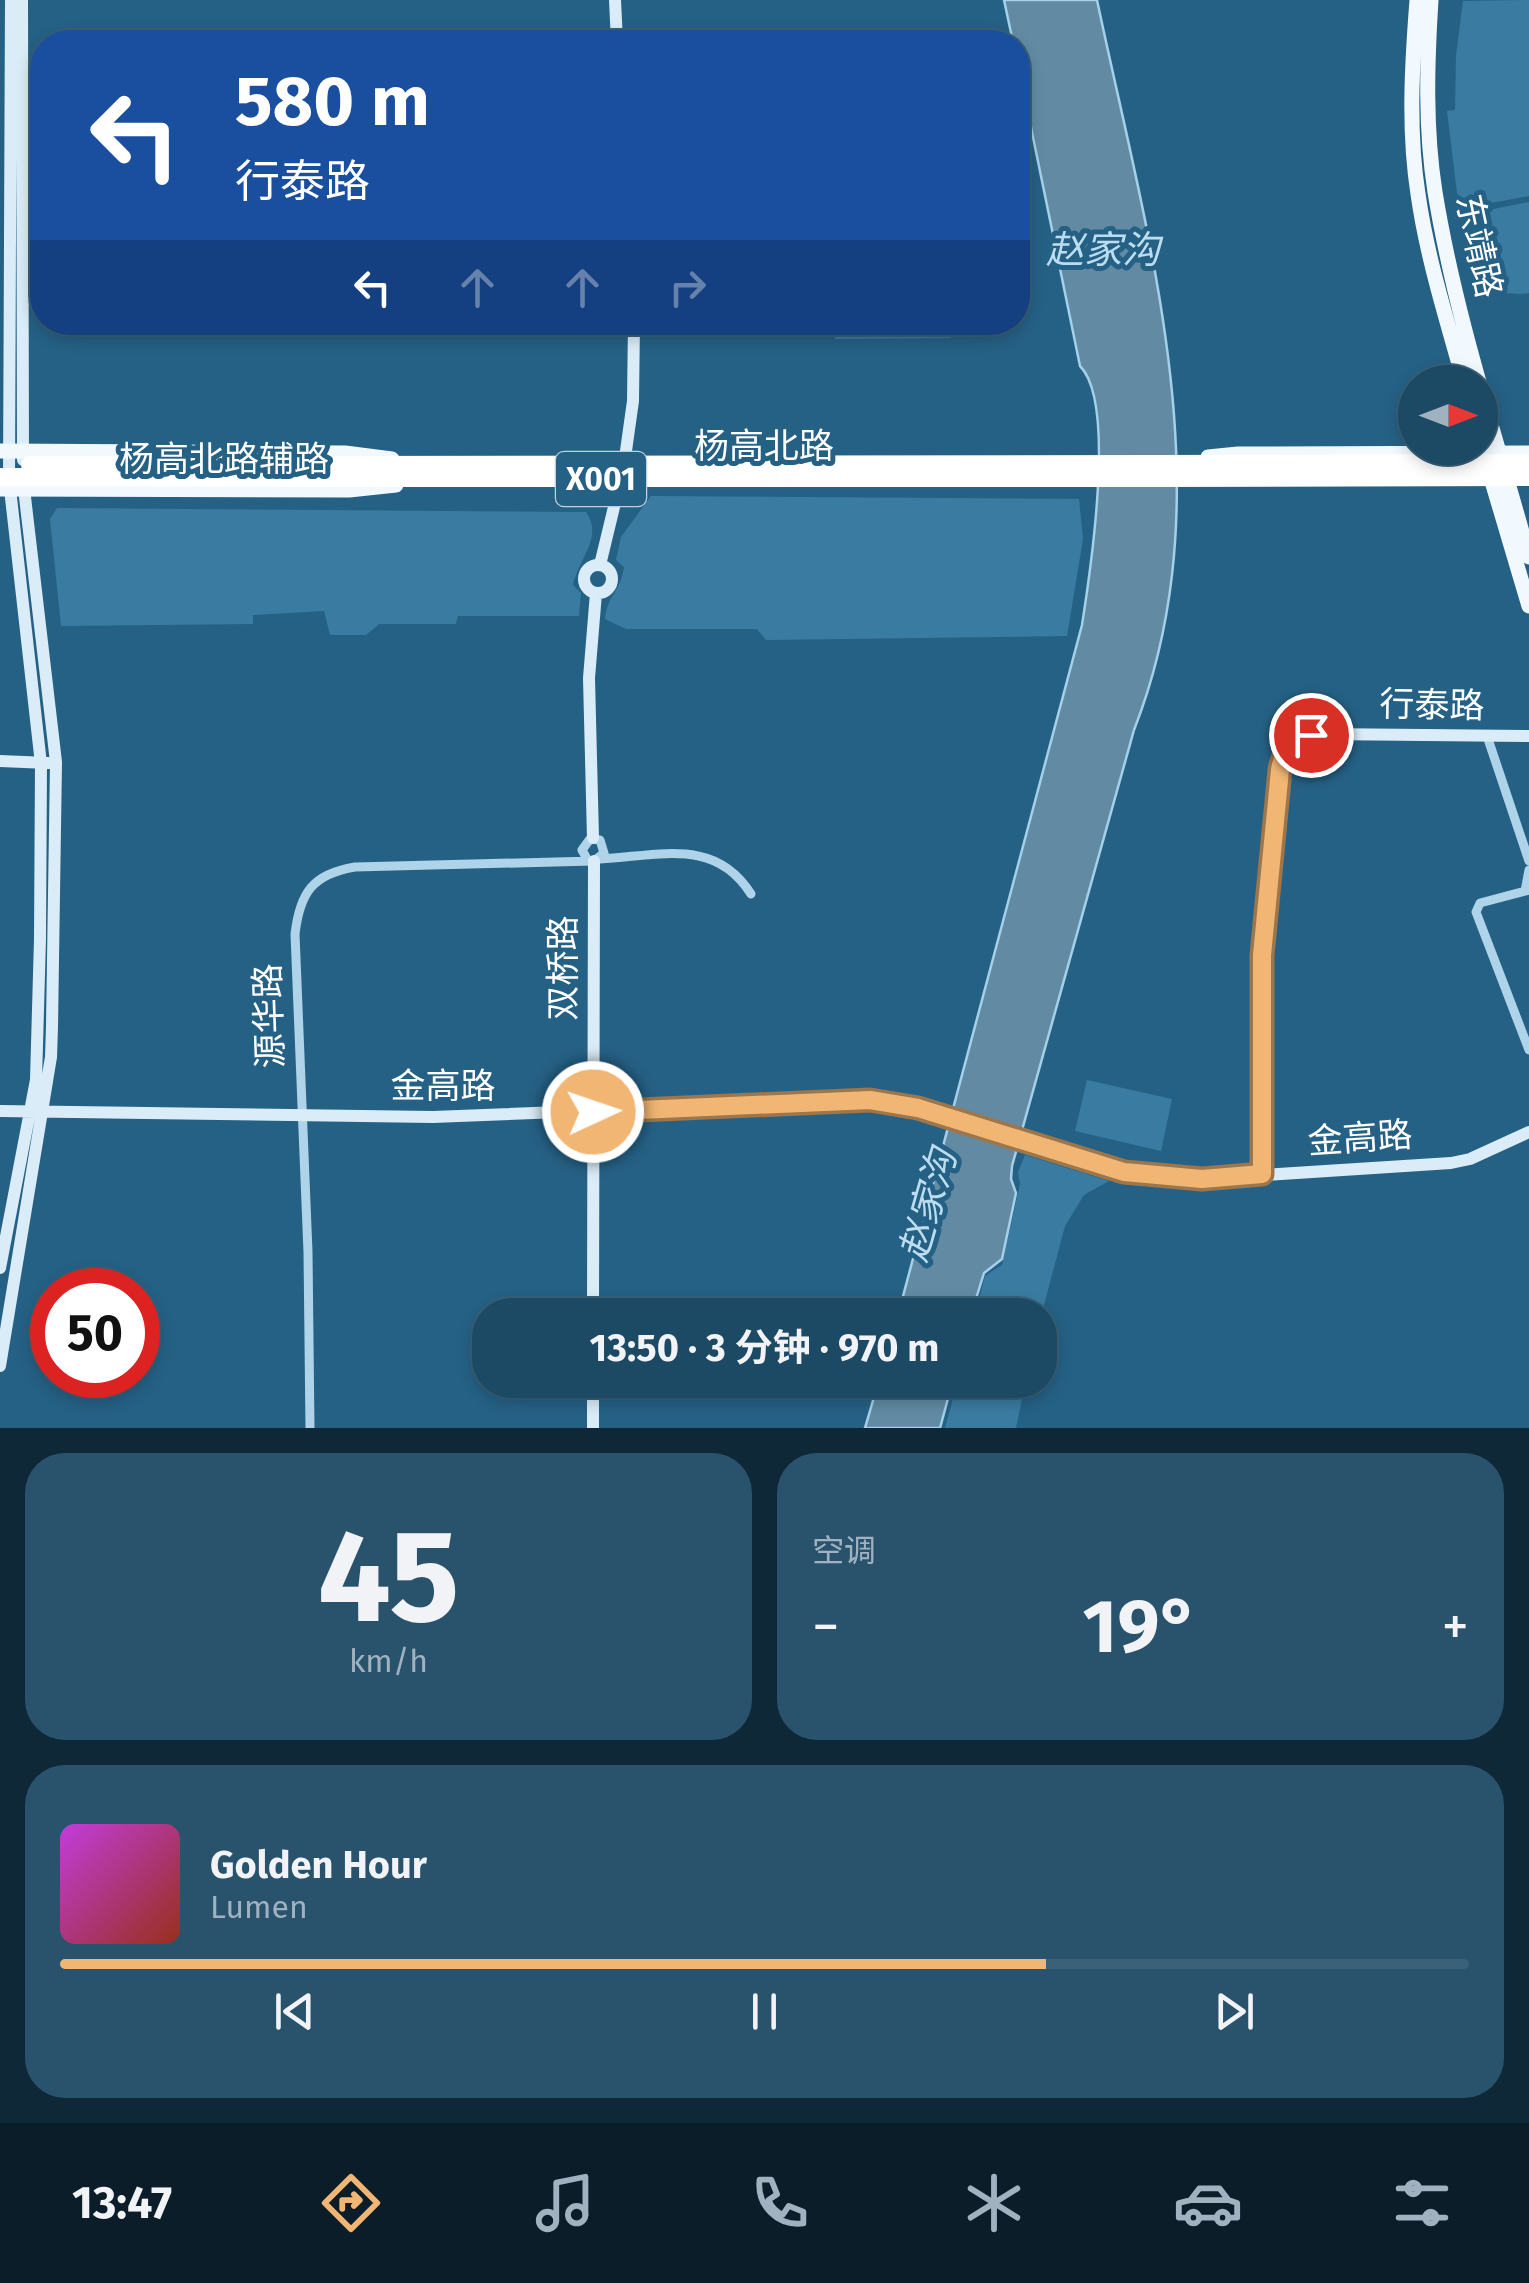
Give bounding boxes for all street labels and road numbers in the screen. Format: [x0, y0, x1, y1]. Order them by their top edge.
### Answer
street label: 东靖路 [1448, 190, 1510, 302]
street label: 杨高北路 [694, 425, 834, 467]
street label: 杨高北路辅路 [119, 438, 329, 480]
road number: X001 [556, 452, 646, 506]
street label: 行泰路 [1379, 683, 1485, 727]
street label: 双桥路 [542, 915, 584, 1021]
street label: 源华路 [246, 963, 292, 1069]
street label: 金高路 [390, 1065, 496, 1107]
street label: 金高路 [1306, 1113, 1414, 1163]

